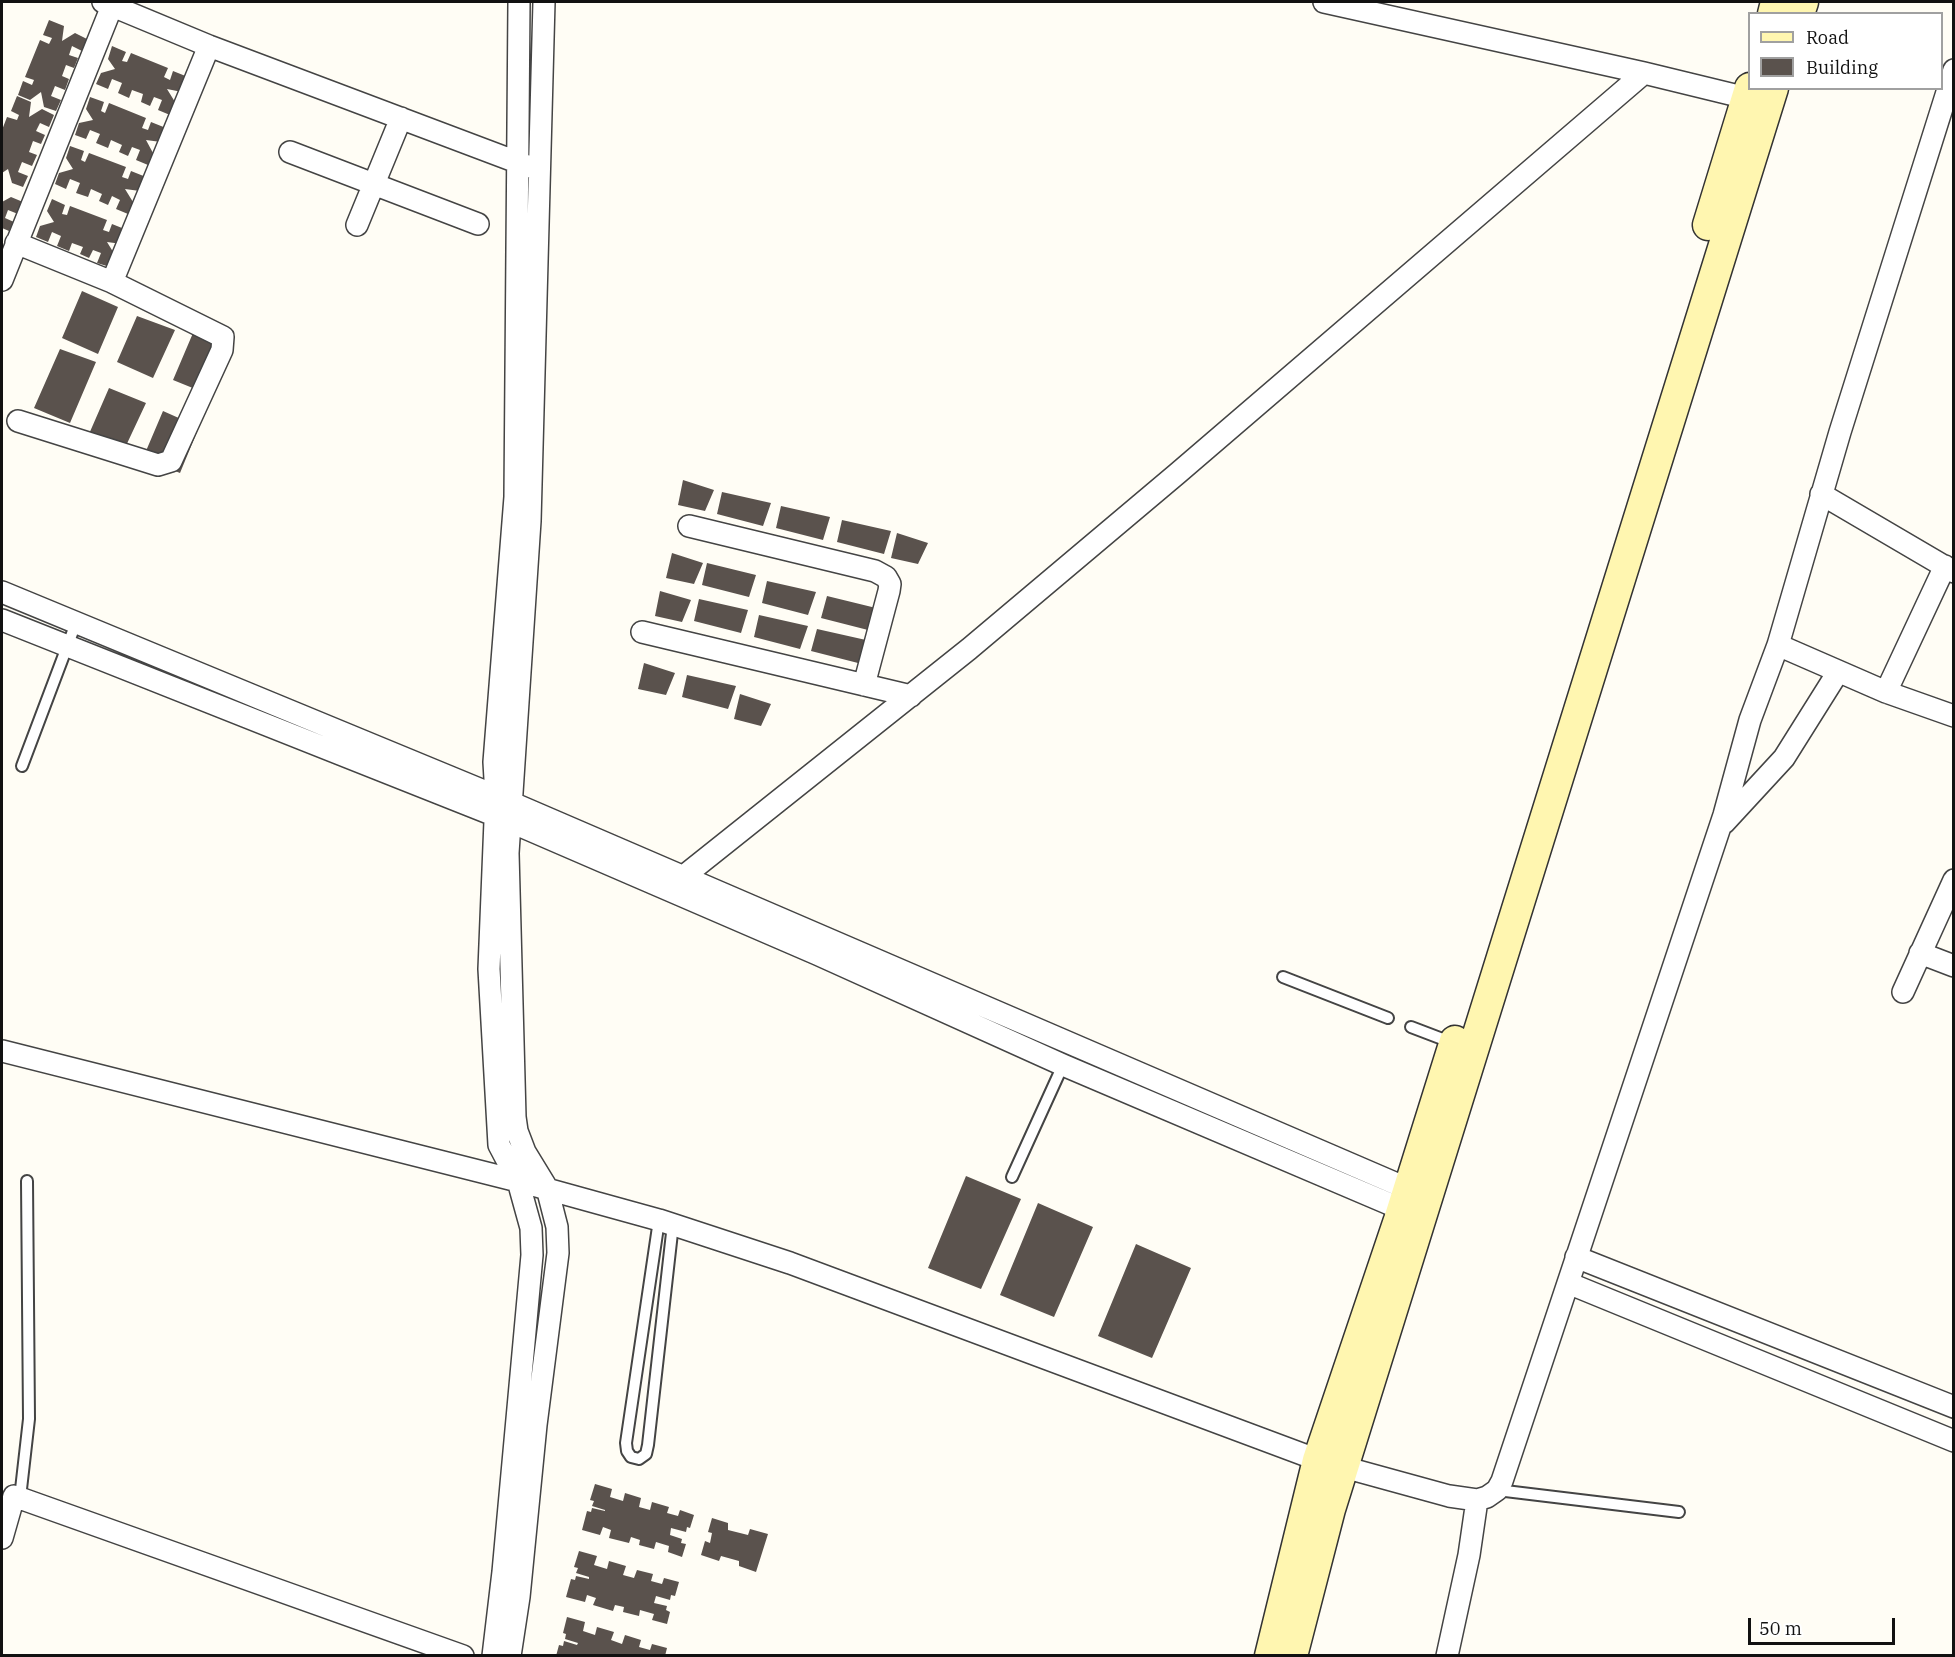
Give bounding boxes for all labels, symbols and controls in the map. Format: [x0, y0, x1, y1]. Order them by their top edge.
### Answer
legend [1748, 12, 1943, 90]
text: Road [1806, 26, 1849, 49]
text: Building [1806, 56, 1878, 79]
scale bar [1751, 1606, 1898, 1644]
text: 50 m [1759, 1617, 1802, 1640]

